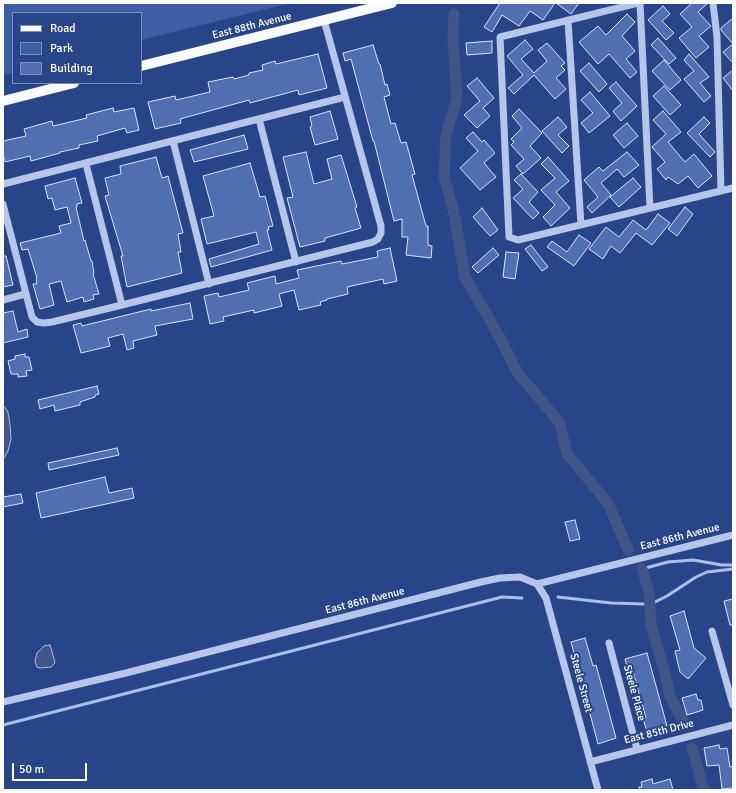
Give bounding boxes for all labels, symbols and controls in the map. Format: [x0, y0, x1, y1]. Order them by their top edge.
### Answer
street label: East 88th Avenue [211, 10, 293, 42]
legend [12, 12, 142, 84]
text: Road [50, 21, 76, 36]
text: Park [50, 41, 73, 56]
text: Building [50, 61, 93, 76]
street label: East 86th Avenue [639, 521, 721, 553]
street label: East 86th Avenue [324, 585, 406, 617]
street label: Steele Street [567, 652, 595, 714]
street label: Steele Place [620, 663, 648, 723]
street label: East 85th Drive [623, 717, 695, 747]
scale bar [14, 755, 89, 781]
text: 50 m [19, 762, 44, 777]

